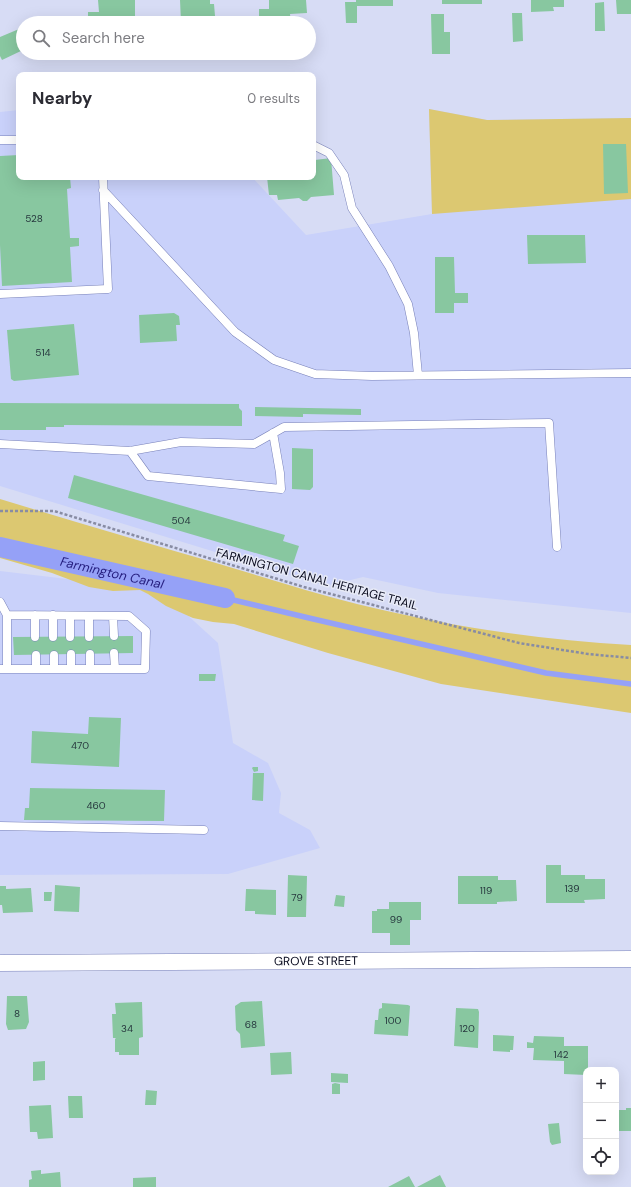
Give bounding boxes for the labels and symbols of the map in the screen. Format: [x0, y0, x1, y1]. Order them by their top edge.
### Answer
house number: 528 [25, 212, 43, 225]
house number: 514 [35, 346, 51, 359]
house number: 504 [171, 514, 191, 527]
street label: FARMINGTON CANAL HERITAGE TRAIL [214, 544, 420, 614]
water label: Farmington Canal [59, 553, 166, 593]
house number: 470 [71, 739, 89, 752]
house number: 460 [86, 799, 106, 812]
house number: 139 [564, 882, 580, 895]
house number: 119 [480, 884, 492, 897]
house number: 79 [291, 891, 303, 904]
house number: 99 [390, 913, 402, 926]
street label: GROVE STREET [274, 953, 358, 969]
house number: 8 [14, 1007, 20, 1020]
house number: 100 [385, 1014, 402, 1027]
house number: 68 [245, 1018, 257, 1031]
house number: 34 [121, 1022, 133, 1035]
house number: 120 [459, 1022, 475, 1035]
house number: 142 [554, 1048, 569, 1061]

